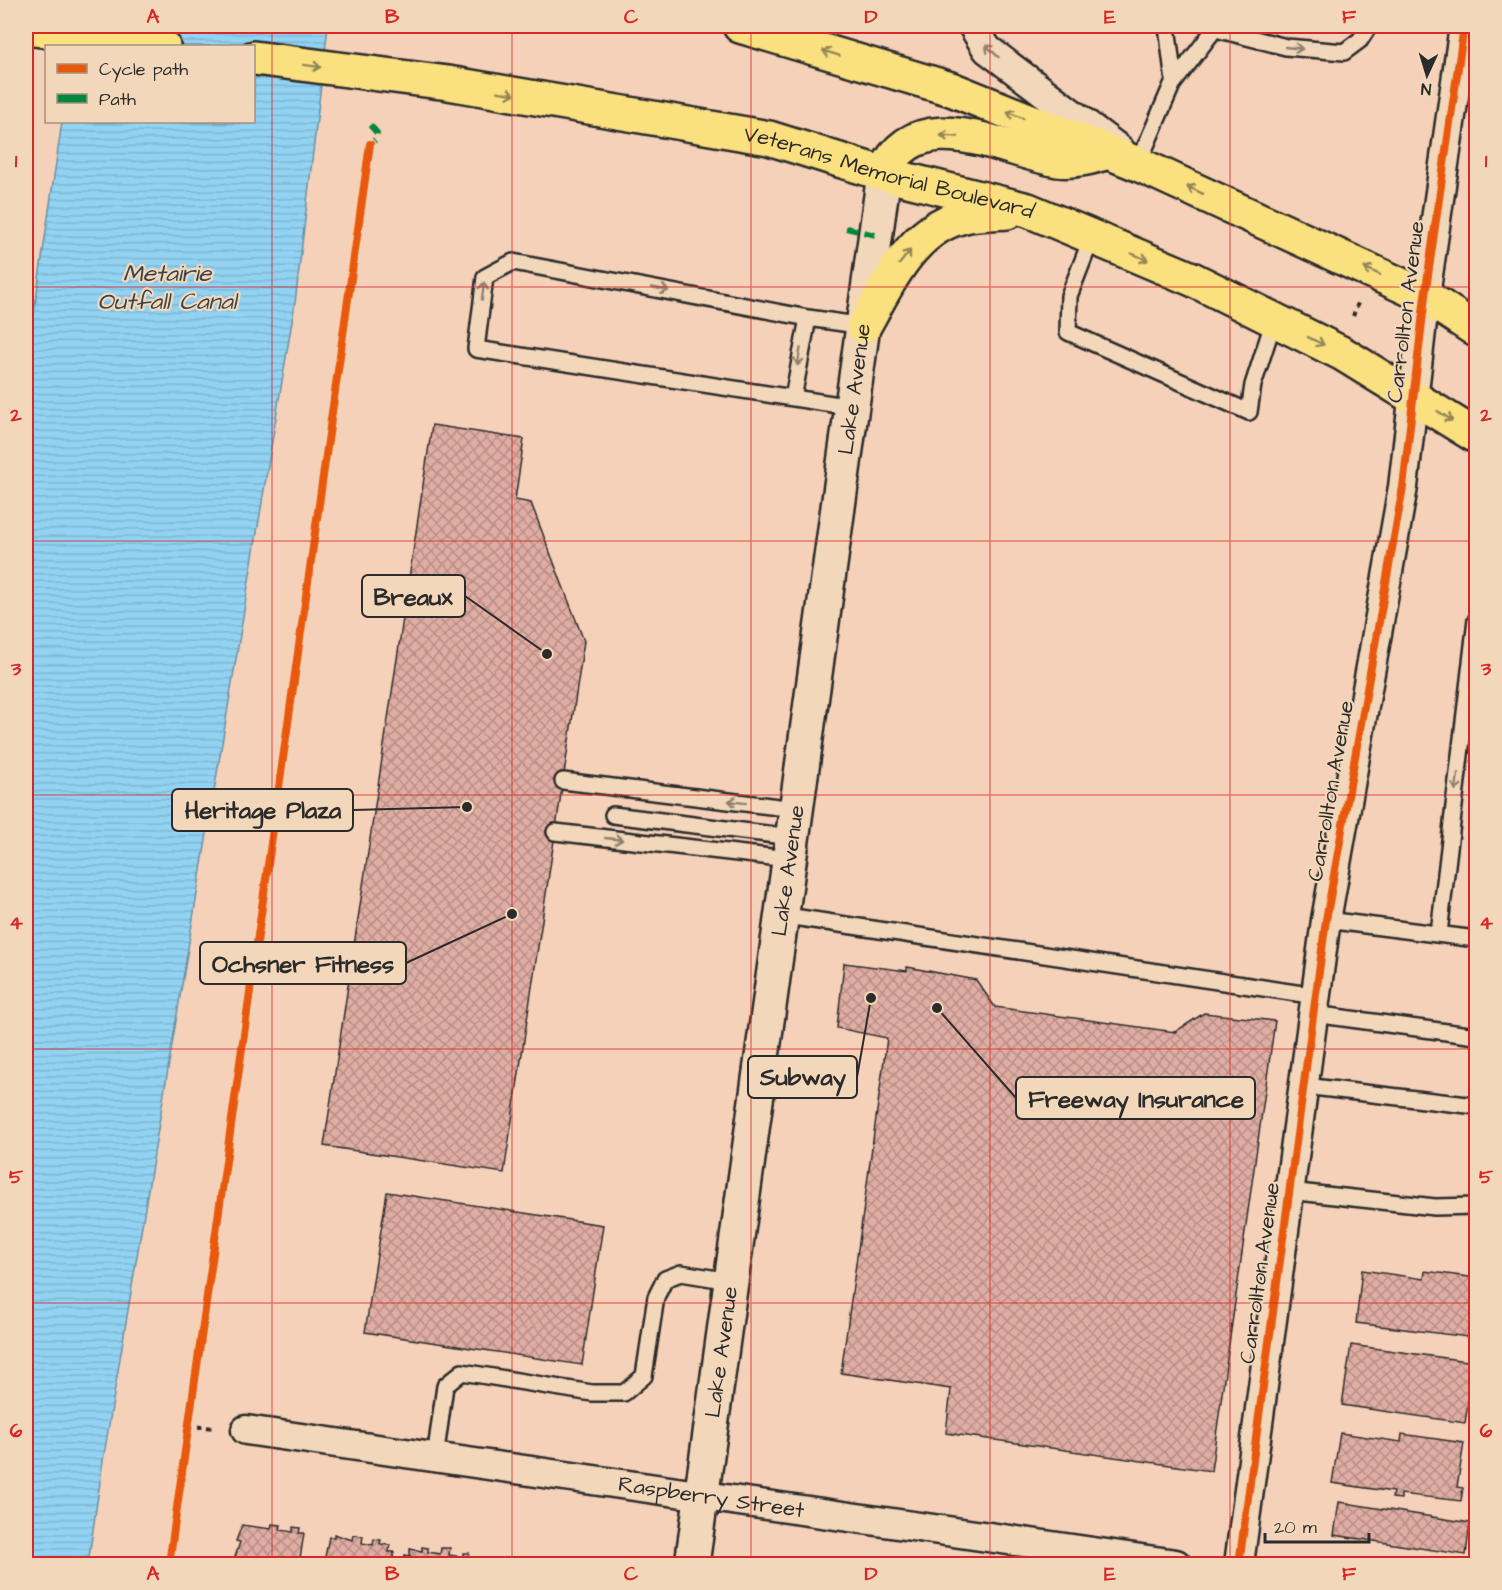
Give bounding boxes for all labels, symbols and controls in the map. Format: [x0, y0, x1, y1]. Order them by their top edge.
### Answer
text: A [147, 3, 160, 31]
text: B [385, 3, 400, 31]
text: C [624, 3, 639, 31]
text: D [865, 3, 878, 31]
text: E [1104, 3, 1116, 31]
text: F [1342, 3, 1357, 31]
one-way arrow [1283, 43, 1303, 54]
one-way arrow [985, 44, 1000, 58]
legend [45, 45, 255, 123]
north arrow [1397, 45, 1457, 105]
one-way arrow [822, 47, 841, 58]
text: Cycle path [99, 57, 188, 83]
one-way arrow [301, 60, 321, 71]
text: N [1420, 78, 1432, 100]
text: Path [99, 87, 136, 112]
one-way arrow [496, 87, 515, 98]
one-way arrow [1007, 109, 1025, 120]
street label: Veterans Memorial Boulevard [742, 118, 1039, 227]
one-way arrow [939, 130, 959, 141]
text: 1 [15, 147, 18, 175]
text: 1 [1485, 147, 1488, 175]
one-way arrow [1187, 184, 1205, 196]
street label: Carrollton Avenue [1379, 219, 1433, 405]
one-way arrow [899, 250, 911, 266]
one-way arrow [1130, 252, 1149, 263]
water label: Metairie Outfall Canal [98, 257, 240, 319]
one-way arrow [1364, 265, 1382, 277]
one-way arrow [478, 281, 489, 301]
one-way arrow [649, 284, 669, 295]
street label: Lake Avenue [830, 321, 879, 457]
one-way arrow [1307, 335, 1325, 347]
one-way arrow [793, 347, 804, 367]
text: 2 [9, 401, 22, 429]
text: 2 [1479, 401, 1492, 429]
one-way arrow [1436, 411, 1453, 423]
callout: Breaux [362, 575, 465, 617]
text: Breaux [374, 581, 453, 615]
text: 3 [10, 655, 22, 683]
text: 3 [1480, 655, 1492, 683]
street label: Carrollton Avenue [1300, 698, 1362, 884]
one-way arrow [1451, 772, 1462, 791]
callout: Heritage Plaza [172, 789, 353, 831]
text: Heritage Plaza [185, 794, 342, 829]
one-way arrow [728, 796, 747, 807]
street label: Lake Avenue [763, 803, 812, 938]
one-way arrow [603, 833, 623, 844]
text: 4 [9, 909, 23, 937]
text: 4 [1479, 909, 1493, 937]
callout: Ochsner Fitness [200, 942, 406, 984]
text: Ochsner Fitness [212, 948, 394, 982]
callout: Subway [748, 1056, 857, 1098]
text: Subway [759, 1061, 847, 1097]
callout: Freeway Insurance [1016, 1077, 1255, 1119]
text: Freeway Insurance [1028, 1083, 1244, 1119]
text: 5 [9, 1163, 24, 1191]
text: 5 [1479, 1163, 1494, 1191]
street label: Carrollton Avenue [1232, 1180, 1288, 1366]
street label: Lake Avenue [697, 1284, 746, 1420]
text: 6 [10, 1417, 23, 1445]
text: 6 [1480, 1417, 1493, 1445]
street label: Raspberry Street [616, 1468, 806, 1526]
scale bar [1265, 1506, 1368, 1544]
text: 20 m [1274, 1515, 1317, 1540]
text: A [147, 1560, 160, 1588]
text: B [385, 1560, 400, 1588]
text: C [624, 1560, 639, 1588]
text: D [865, 1560, 878, 1588]
text: E [1104, 1560, 1116, 1588]
text: F [1342, 1560, 1357, 1588]

